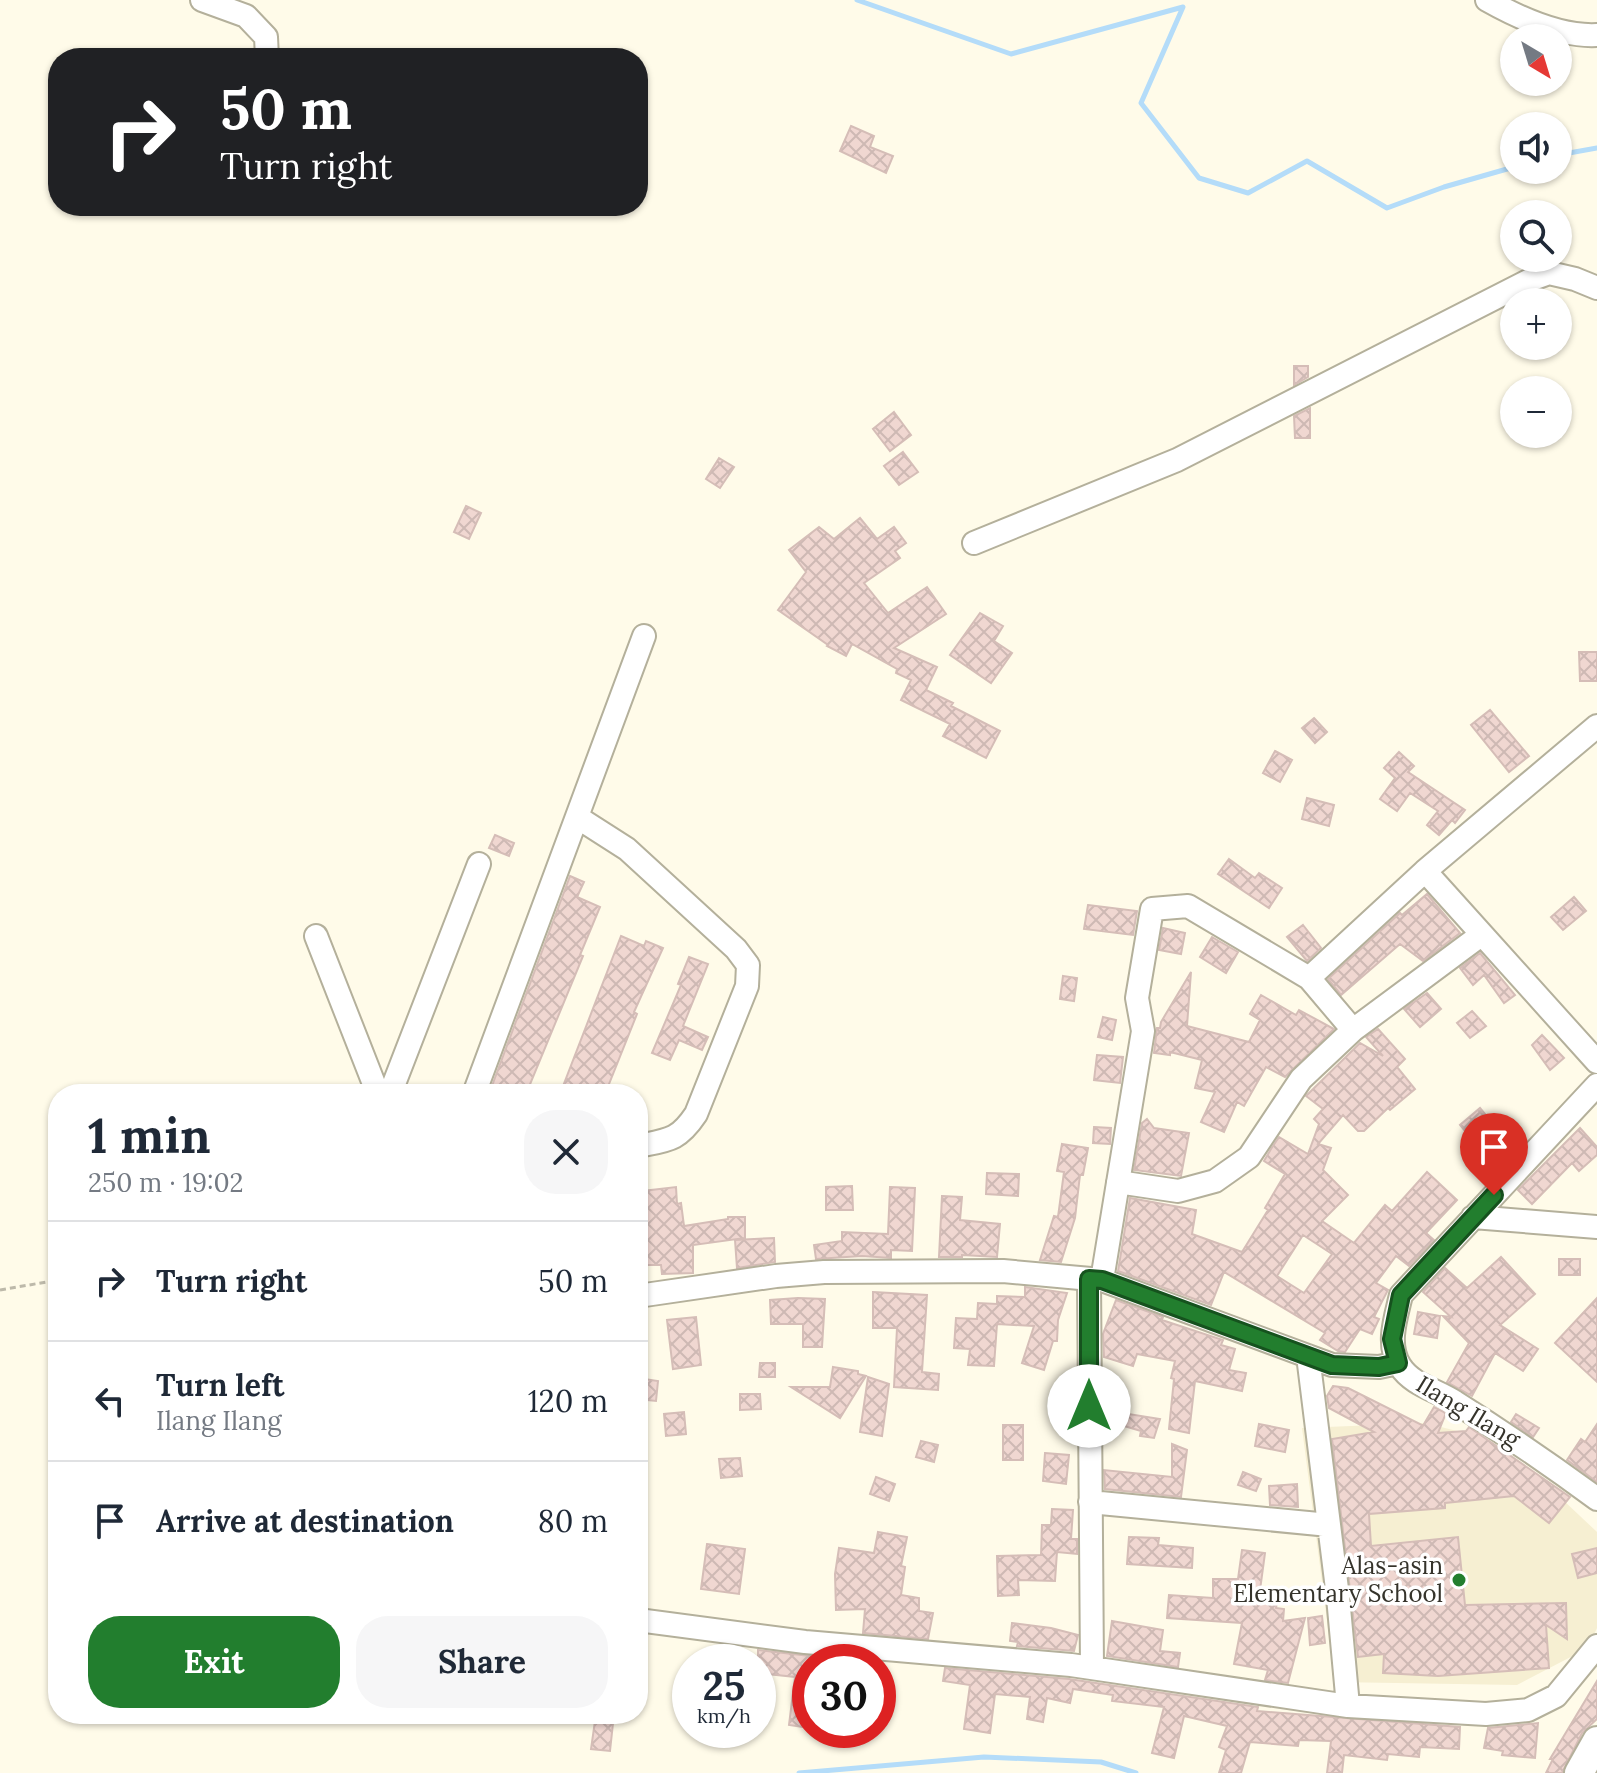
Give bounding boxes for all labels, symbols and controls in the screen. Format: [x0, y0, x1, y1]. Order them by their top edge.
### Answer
north arrow [1500, 24, 1572, 96]
map controls [1500, 24, 1572, 448]
text: 50 m [220, 73, 352, 144]
icon: right [88, 80, 192, 184]
button: sound [1500, 112, 1572, 184]
text: Turn right [220, 143, 393, 189]
button: search [1500, 200, 1572, 272]
button: + [1500, 288, 1572, 360]
button: − [1500, 376, 1572, 448]
text: 1 min [88, 1105, 211, 1166]
button: close [524, 1110, 608, 1194]
pin [1460, 1113, 1528, 1195]
icon: arrive [1472, 1125, 1516, 1169]
text: 250 m · 19:02 [88, 1166, 243, 1199]
icon: right [88, 1259, 132, 1303]
text: Turn right [156, 1262, 307, 1300]
text: 50 m [538, 1262, 608, 1300]
position arrow [1047, 1364, 1131, 1448]
text: Turn left [156, 1366, 284, 1404]
street label: Ilang Ilang [1411, 1368, 1527, 1455]
icon: left [88, 1379, 132, 1423]
text: 120 m [528, 1382, 608, 1420]
text: Ilang Ilang [156, 1404, 282, 1437]
icon: arrive [88, 1499, 132, 1543]
text: Arrive at destination [156, 1502, 454, 1540]
text: 80 m [538, 1502, 608, 1540]
place label: Alas-asin Elementary School [1233, 1550, 1443, 1609]
marker: Alas-asin Elementary School [1450, 1571, 1468, 1589]
button: Exit [88, 1616, 340, 1708]
button: Share [356, 1616, 608, 1708]
speed limit sign: 30 [792, 1644, 896, 1748]
text: 25 [703, 1660, 745, 1711]
text: km/h [697, 1703, 751, 1728]

